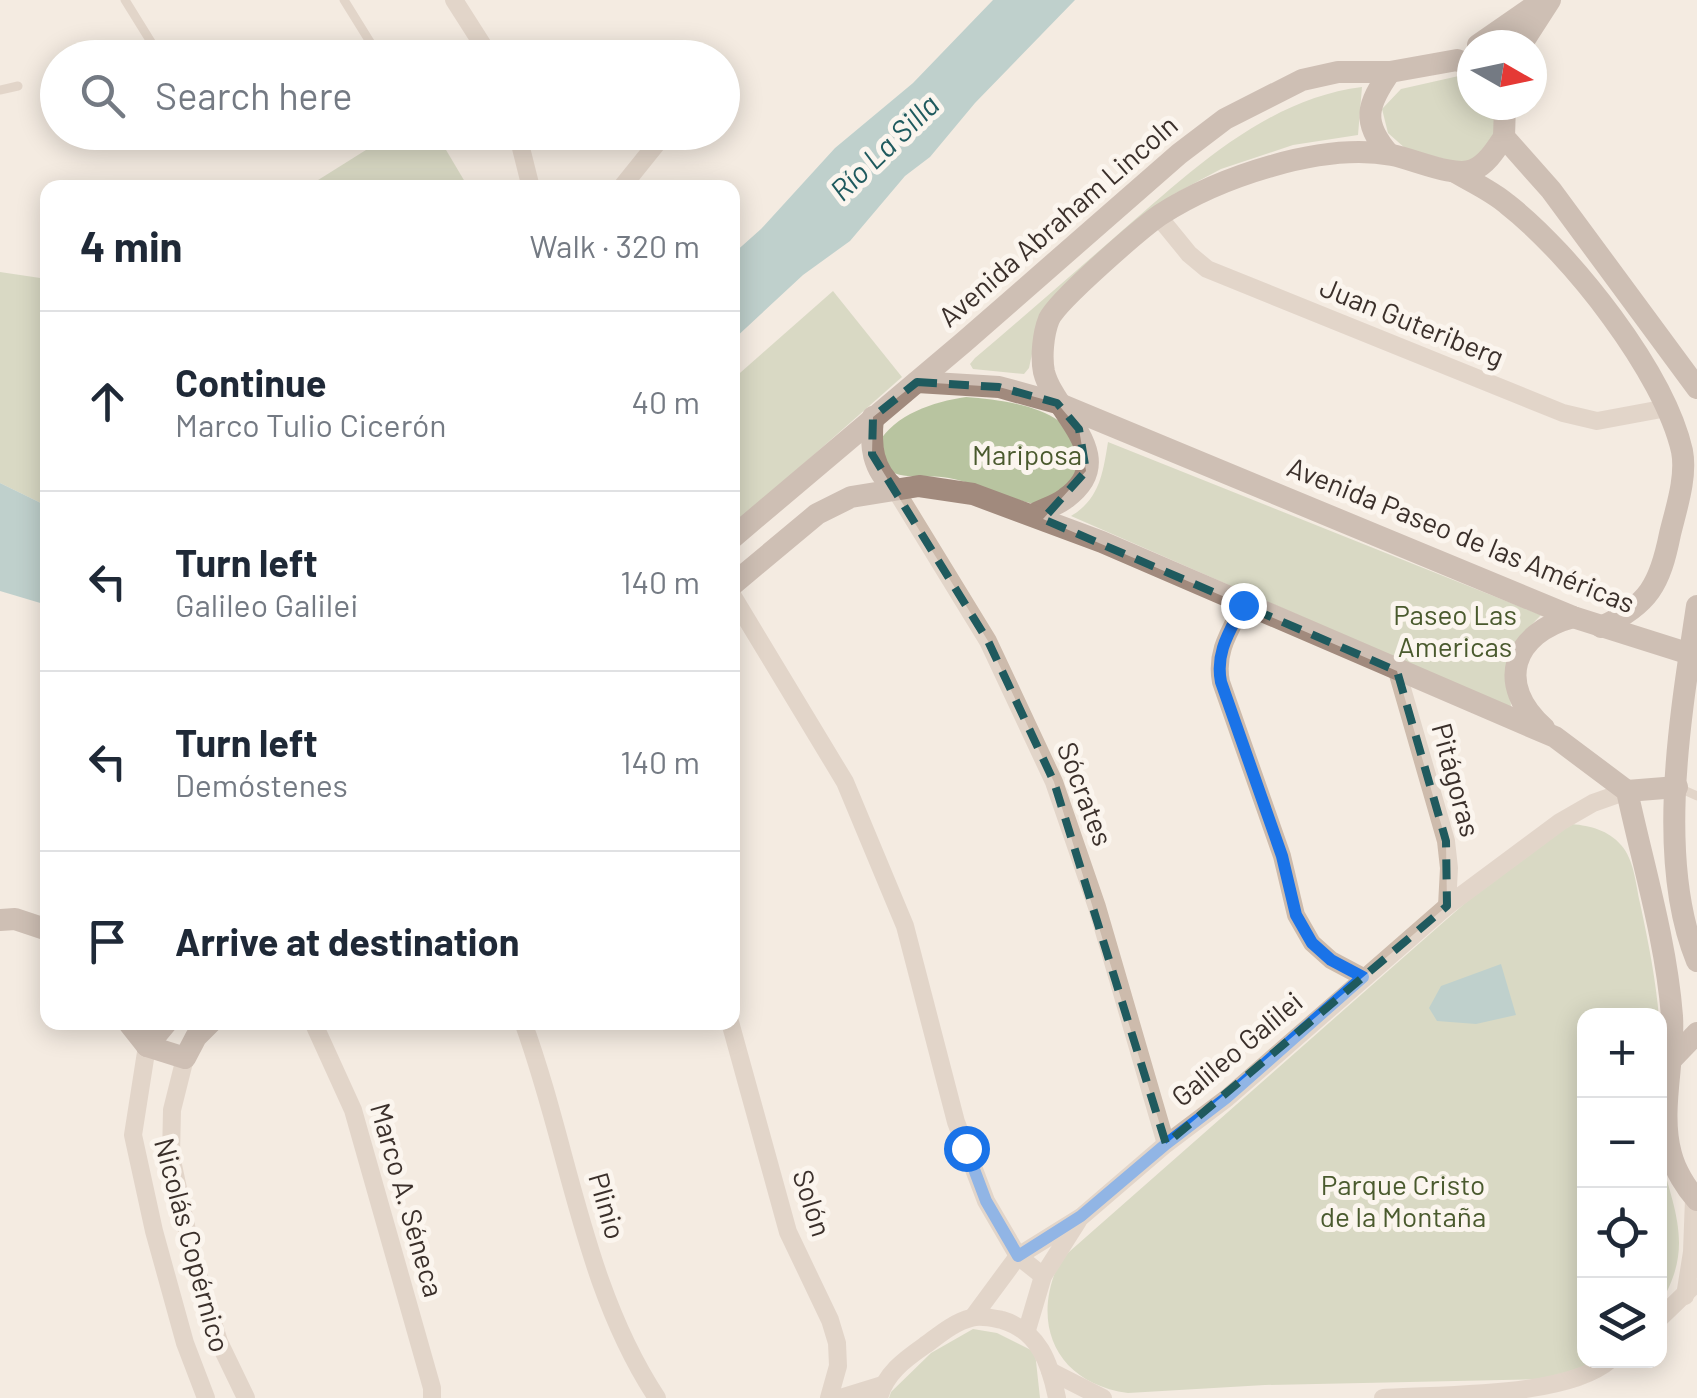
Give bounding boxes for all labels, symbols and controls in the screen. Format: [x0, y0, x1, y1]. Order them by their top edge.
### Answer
north arrow [1457, 30, 1547, 120]
search box [40, 40, 740, 150]
icon: search [75, 68, 130, 123]
text: Search here [155, 72, 353, 118]
water label: Río La Silla [822, 86, 946, 207]
street label: Avenida Abraham Lincoln [931, 107, 1184, 333]
text: 4 min [80, 220, 183, 270]
text: Walk · 320 m [530, 226, 700, 264]
street label: Juan Guteriberg [1316, 269, 1509, 373]
text: Continue [175, 359, 326, 405]
icon: ahead [80, 374, 135, 429]
text: 40 m [631, 382, 700, 420]
text: Marco Tulio Cicerón [175, 405, 447, 443]
park label: Mariposa [972, 437, 1082, 471]
street label: Avenida Paseo de las Américas [1283, 449, 1640, 619]
text: Turn left [175, 539, 318, 585]
icon: left [80, 554, 135, 609]
text: 140 m [620, 562, 700, 600]
route end [1221, 583, 1267, 629]
text: Galileo Galilei [175, 585, 358, 623]
park label: Paseo Las Americas [1393, 597, 1517, 663]
text: Turn left [175, 719, 318, 765]
street label: Pitágoras [1425, 719, 1488, 840]
icon: left [80, 734, 135, 789]
street label: Sócrates [1051, 737, 1121, 850]
text: 140 m [620, 742, 700, 780]
text: Demóstenes [175, 765, 348, 803]
icon: arrive [80, 914, 135, 969]
text: Arrive at destination [175, 918, 520, 964]
street label: Galileo Galilei [1164, 984, 1309, 1113]
map controls [1577, 1008, 1667, 1368]
button: + [1577, 1008, 1667, 1098]
button: − [1577, 1098, 1667, 1188]
street label: Marco A. Séneca [364, 1099, 452, 1301]
route start [944, 1126, 990, 1172]
street label: Nicolás Copérnico [148, 1134, 238, 1355]
street label: Solón [786, 1165, 840, 1240]
park label: Parque Cristo de la Montaña [1320, 1167, 1486, 1233]
street label: Plinio [582, 1169, 634, 1243]
button: locate [1577, 1188, 1667, 1278]
button: layers [1577, 1278, 1667, 1368]

